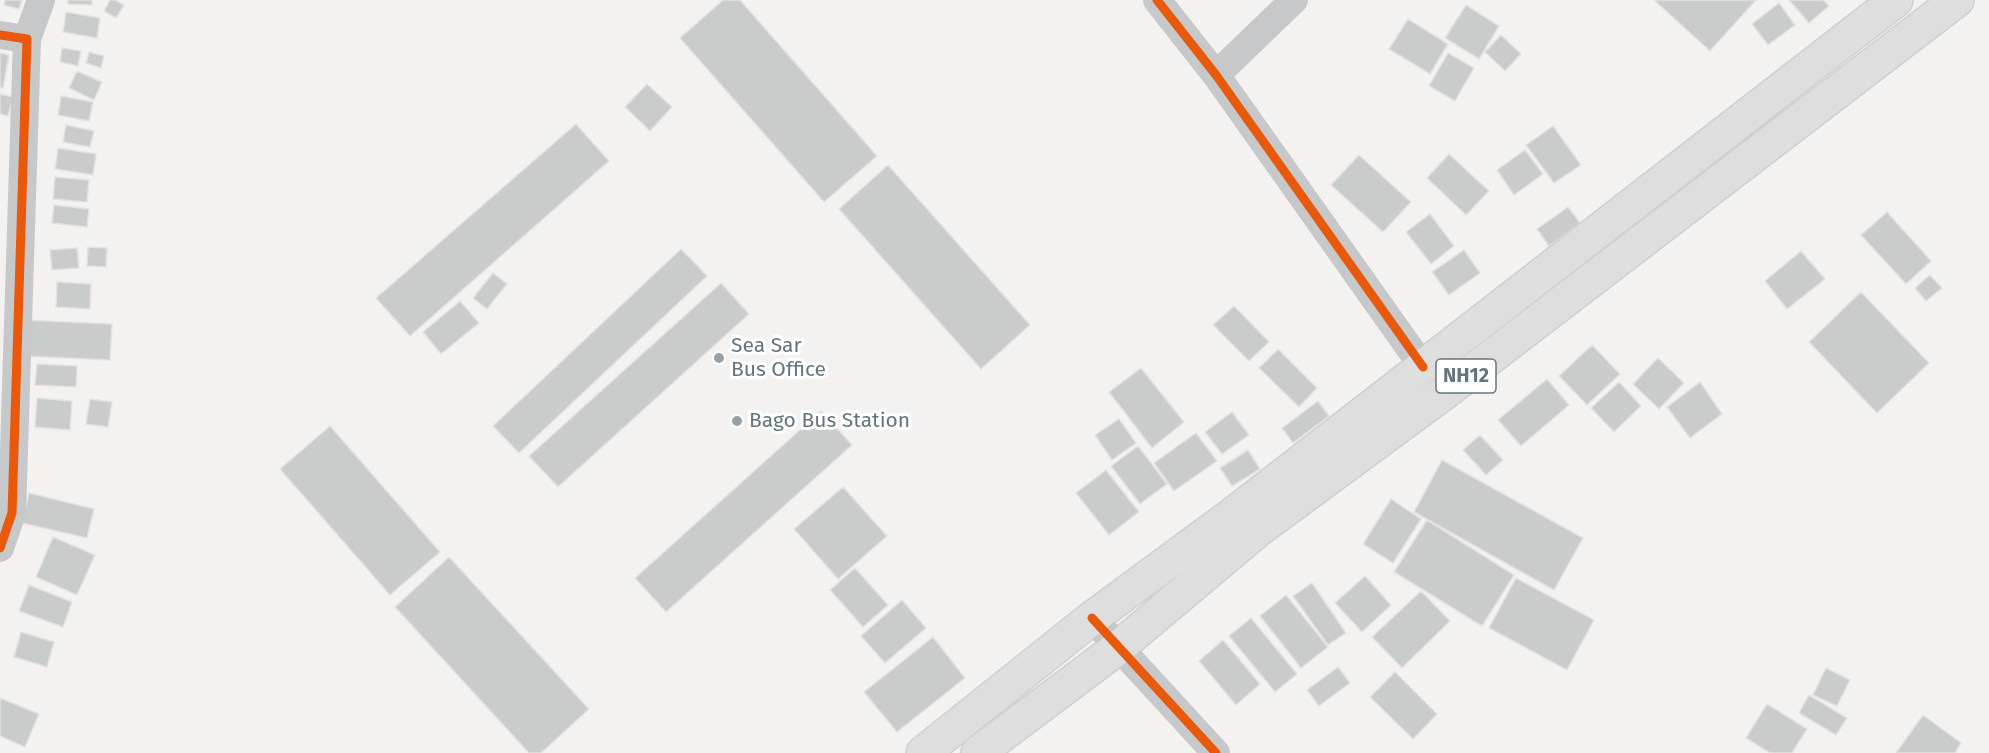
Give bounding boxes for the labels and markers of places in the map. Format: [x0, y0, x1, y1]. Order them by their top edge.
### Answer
place label: Sea Sar Bus Office [731, 333, 826, 383]
marker: Sea Sar Bus Office [712, 351, 726, 365]
place label: Bago Bus Station [749, 408, 910, 434]
marker: Bago Bus Station [730, 414, 744, 428]

